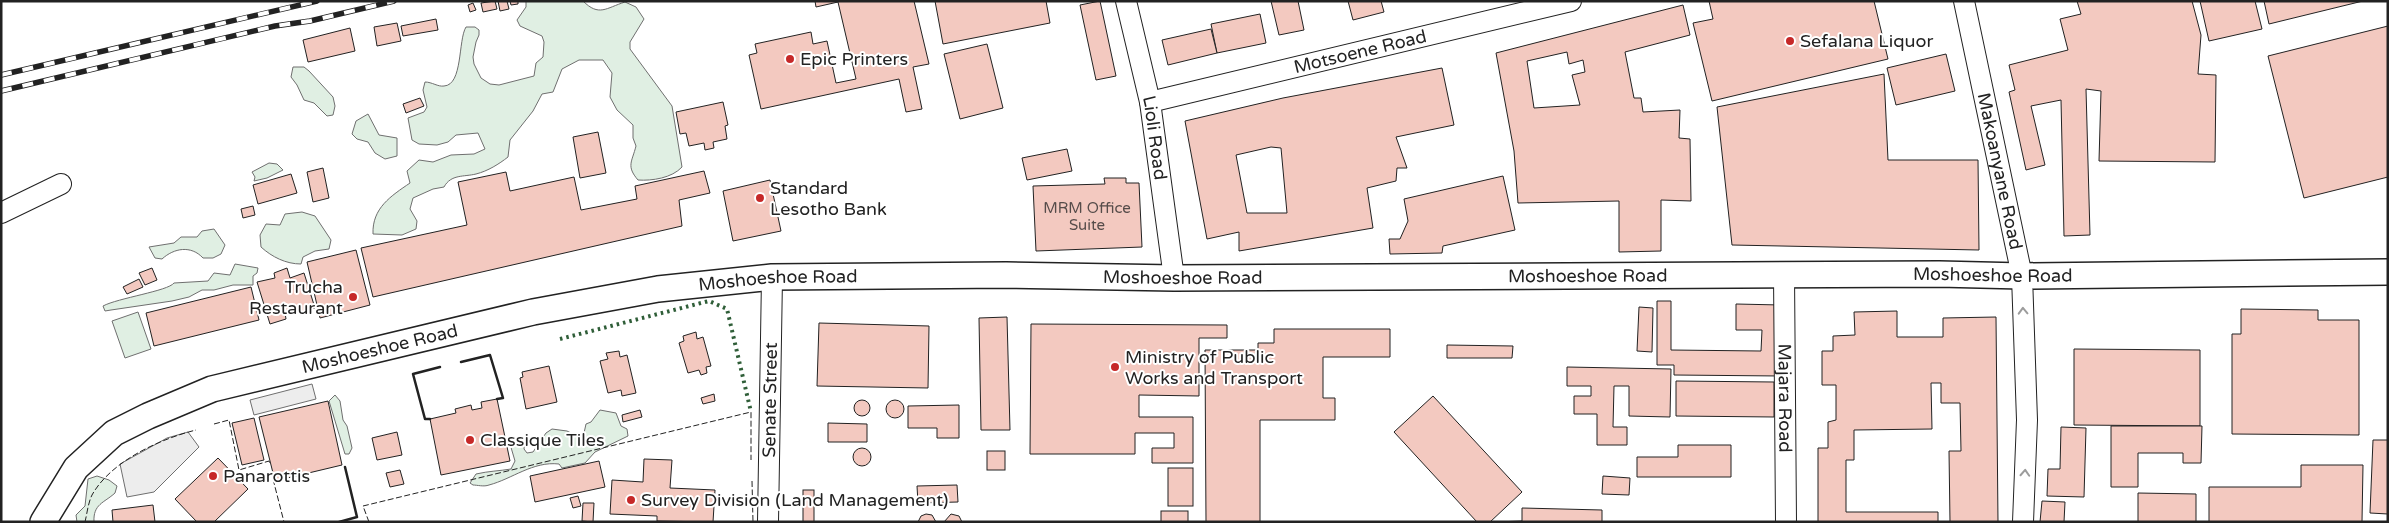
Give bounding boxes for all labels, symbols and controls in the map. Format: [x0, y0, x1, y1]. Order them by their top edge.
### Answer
street label: Motsoene Road [1291, 25, 1429, 78]
place label: Sefalana Liquor [1800, 30, 1933, 52]
marker: Sefalana Liquor [1784, 35, 1796, 47]
place label: Epic Printers [800, 48, 908, 70]
marker: Epic Printers [784, 53, 796, 65]
street label: Makoanyane Road [1973, 91, 2027, 252]
street label: Lioli Road [1138, 93, 1172, 181]
place label: Standard Lesotho Bank [770, 177, 887, 220]
marker: Standard Lesotho Bank [754, 192, 766, 204]
house number: MRM Office Suite [1043, 199, 1131, 234]
street label: Moshoeshoe Road [1913, 263, 2073, 287]
street label: Moshoeshoe Road [1508, 264, 1668, 287]
street label: Moshoeshoe Road [697, 265, 858, 296]
street label: Moshoeshoe Road [1103, 266, 1263, 289]
place label: Trucha Restaurant [249, 276, 343, 319]
marker: Trucha Restaurant [347, 291, 359, 303]
one-way arrow [2018, 306, 2029, 314]
street label: Moshoeshoe Road [300, 319, 460, 378]
street label: Senate Street [758, 342, 782, 458]
street label: Majara Road [1774, 343, 1796, 453]
place label: Ministry of Public Works and Transport [1125, 346, 1303, 389]
marker: Ministry of Public Works and Transport [1109, 361, 1121, 373]
place label: Classique Tiles [480, 429, 605, 451]
marker: Classique Tiles [464, 434, 476, 446]
place label: Panarottis [223, 465, 310, 487]
one-way arrow [2020, 469, 2030, 476]
marker: Panarottis [207, 470, 219, 482]
place label: Survey Division (Land Management) [641, 489, 948, 511]
marker: Survey Division (Land Management) [625, 494, 637, 506]

